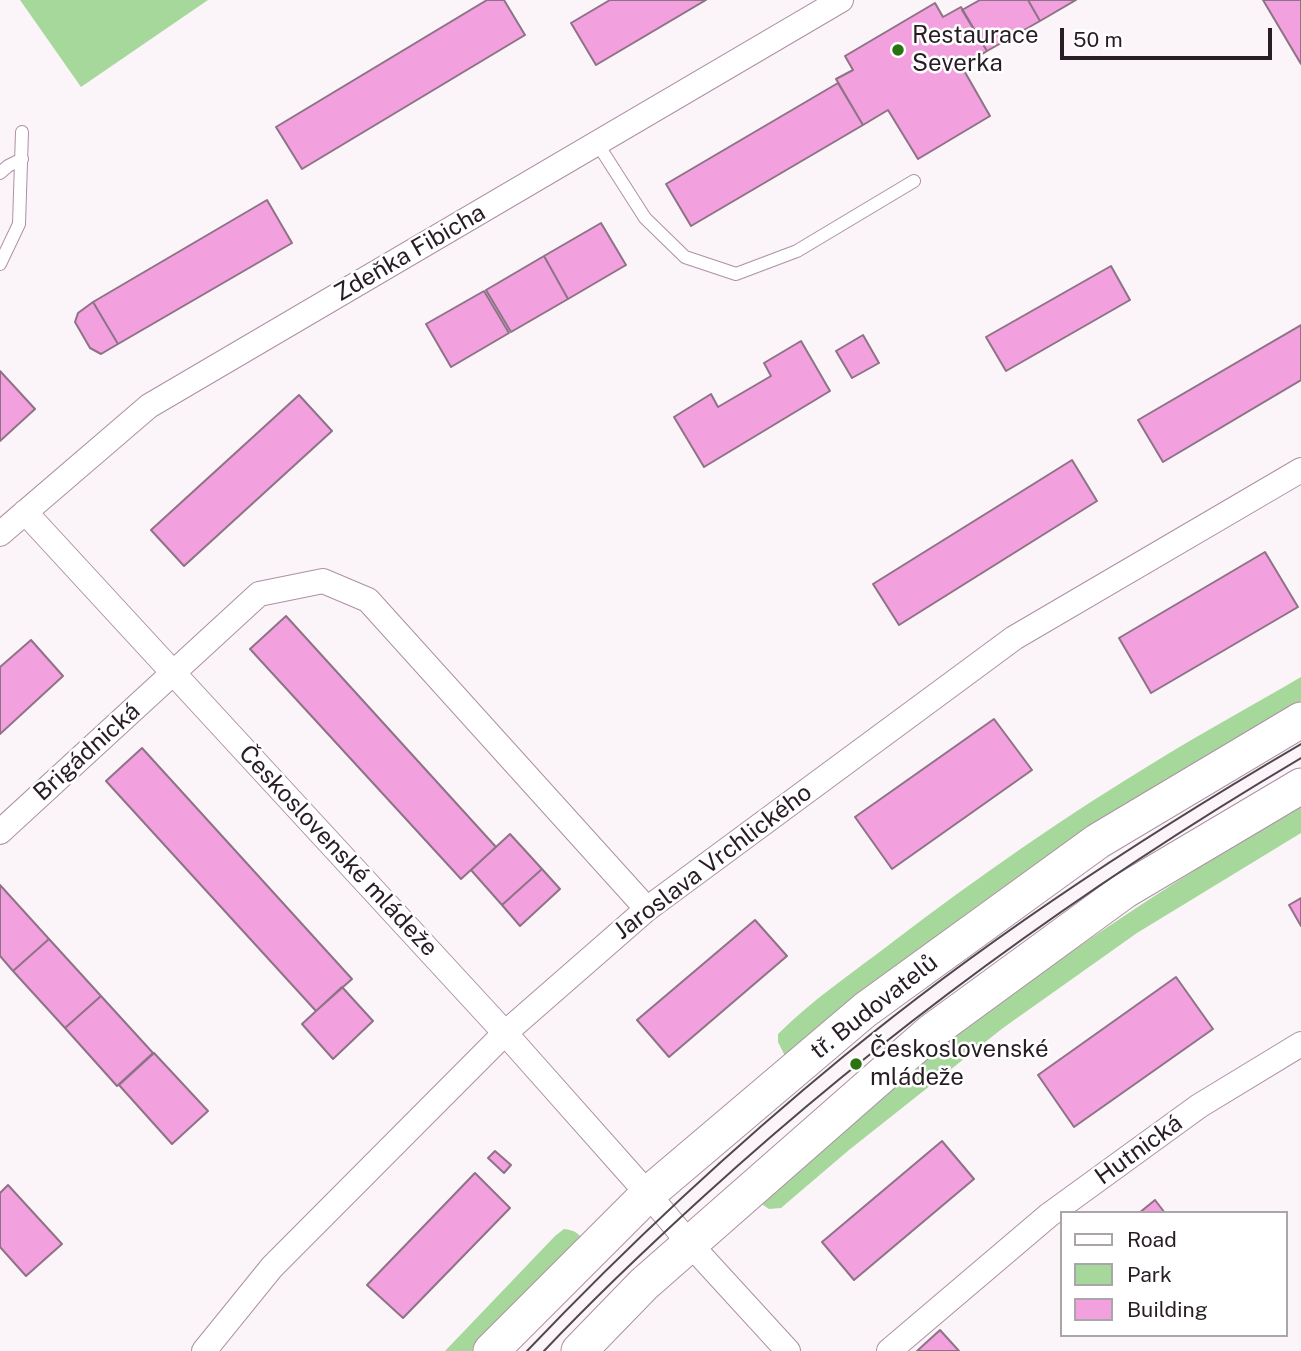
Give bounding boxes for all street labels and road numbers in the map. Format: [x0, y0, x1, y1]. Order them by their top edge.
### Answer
street label: Zdeňka Fibicha [329, 198, 491, 308]
street label: Brigádnická [28, 697, 146, 807]
street label: Československé mládeže [233, 739, 443, 963]
street label: Jaroslava Vrchlického [608, 778, 818, 946]
street label: tř. Budovatelů [805, 948, 943, 1066]
street label: Hutnická [1090, 1109, 1188, 1191]

